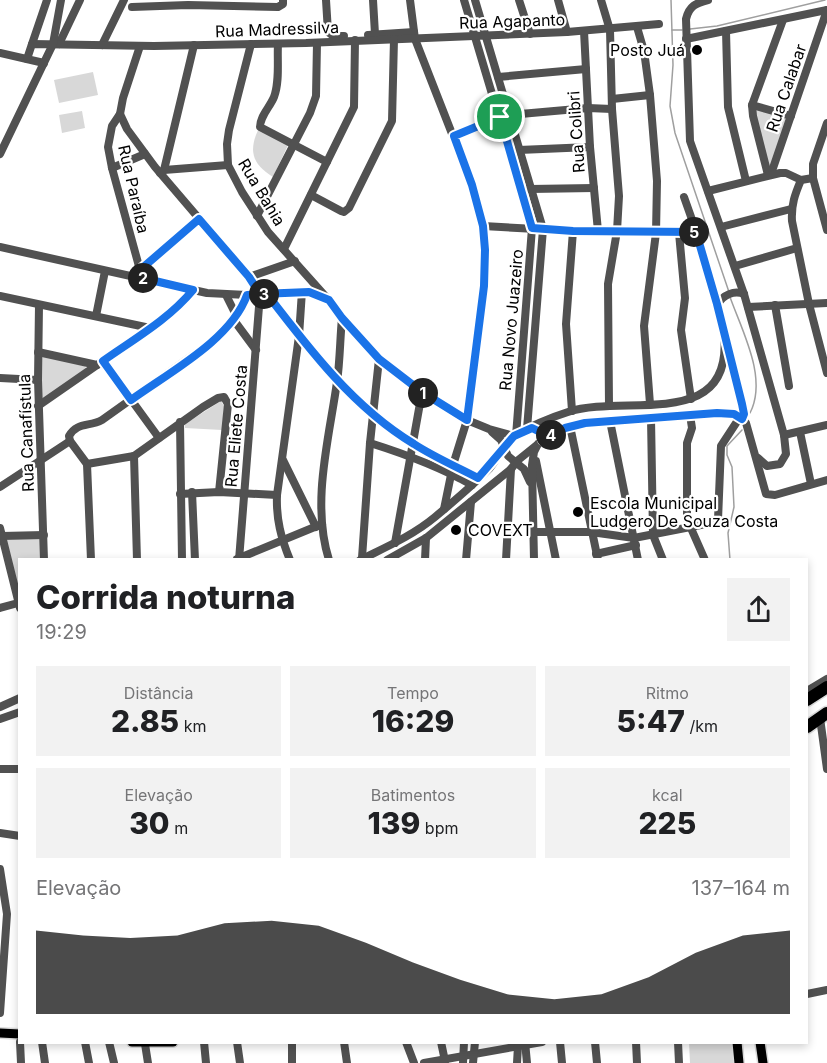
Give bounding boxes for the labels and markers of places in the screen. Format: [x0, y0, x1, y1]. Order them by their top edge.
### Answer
place label: Posto Juá [610, 40, 685, 60]
marker: Posto Juá [690, 43, 704, 57]
pin [474, 91, 525, 142]
pin: 5 [679, 217, 709, 247]
pin: 2 [128, 263, 158, 293]
pin: 3 [249, 279, 279, 309]
pin: 1 [408, 378, 438, 408]
pin: 4 [536, 420, 566, 450]
place label: Escola Municipal Ludgero De Souza Costa [590, 493, 778, 531]
marker: Escola Municipal Ludgero De Souza Costa [571, 505, 585, 519]
place label: COVEXT [468, 520, 533, 540]
marker: COVEXT [449, 523, 463, 537]

